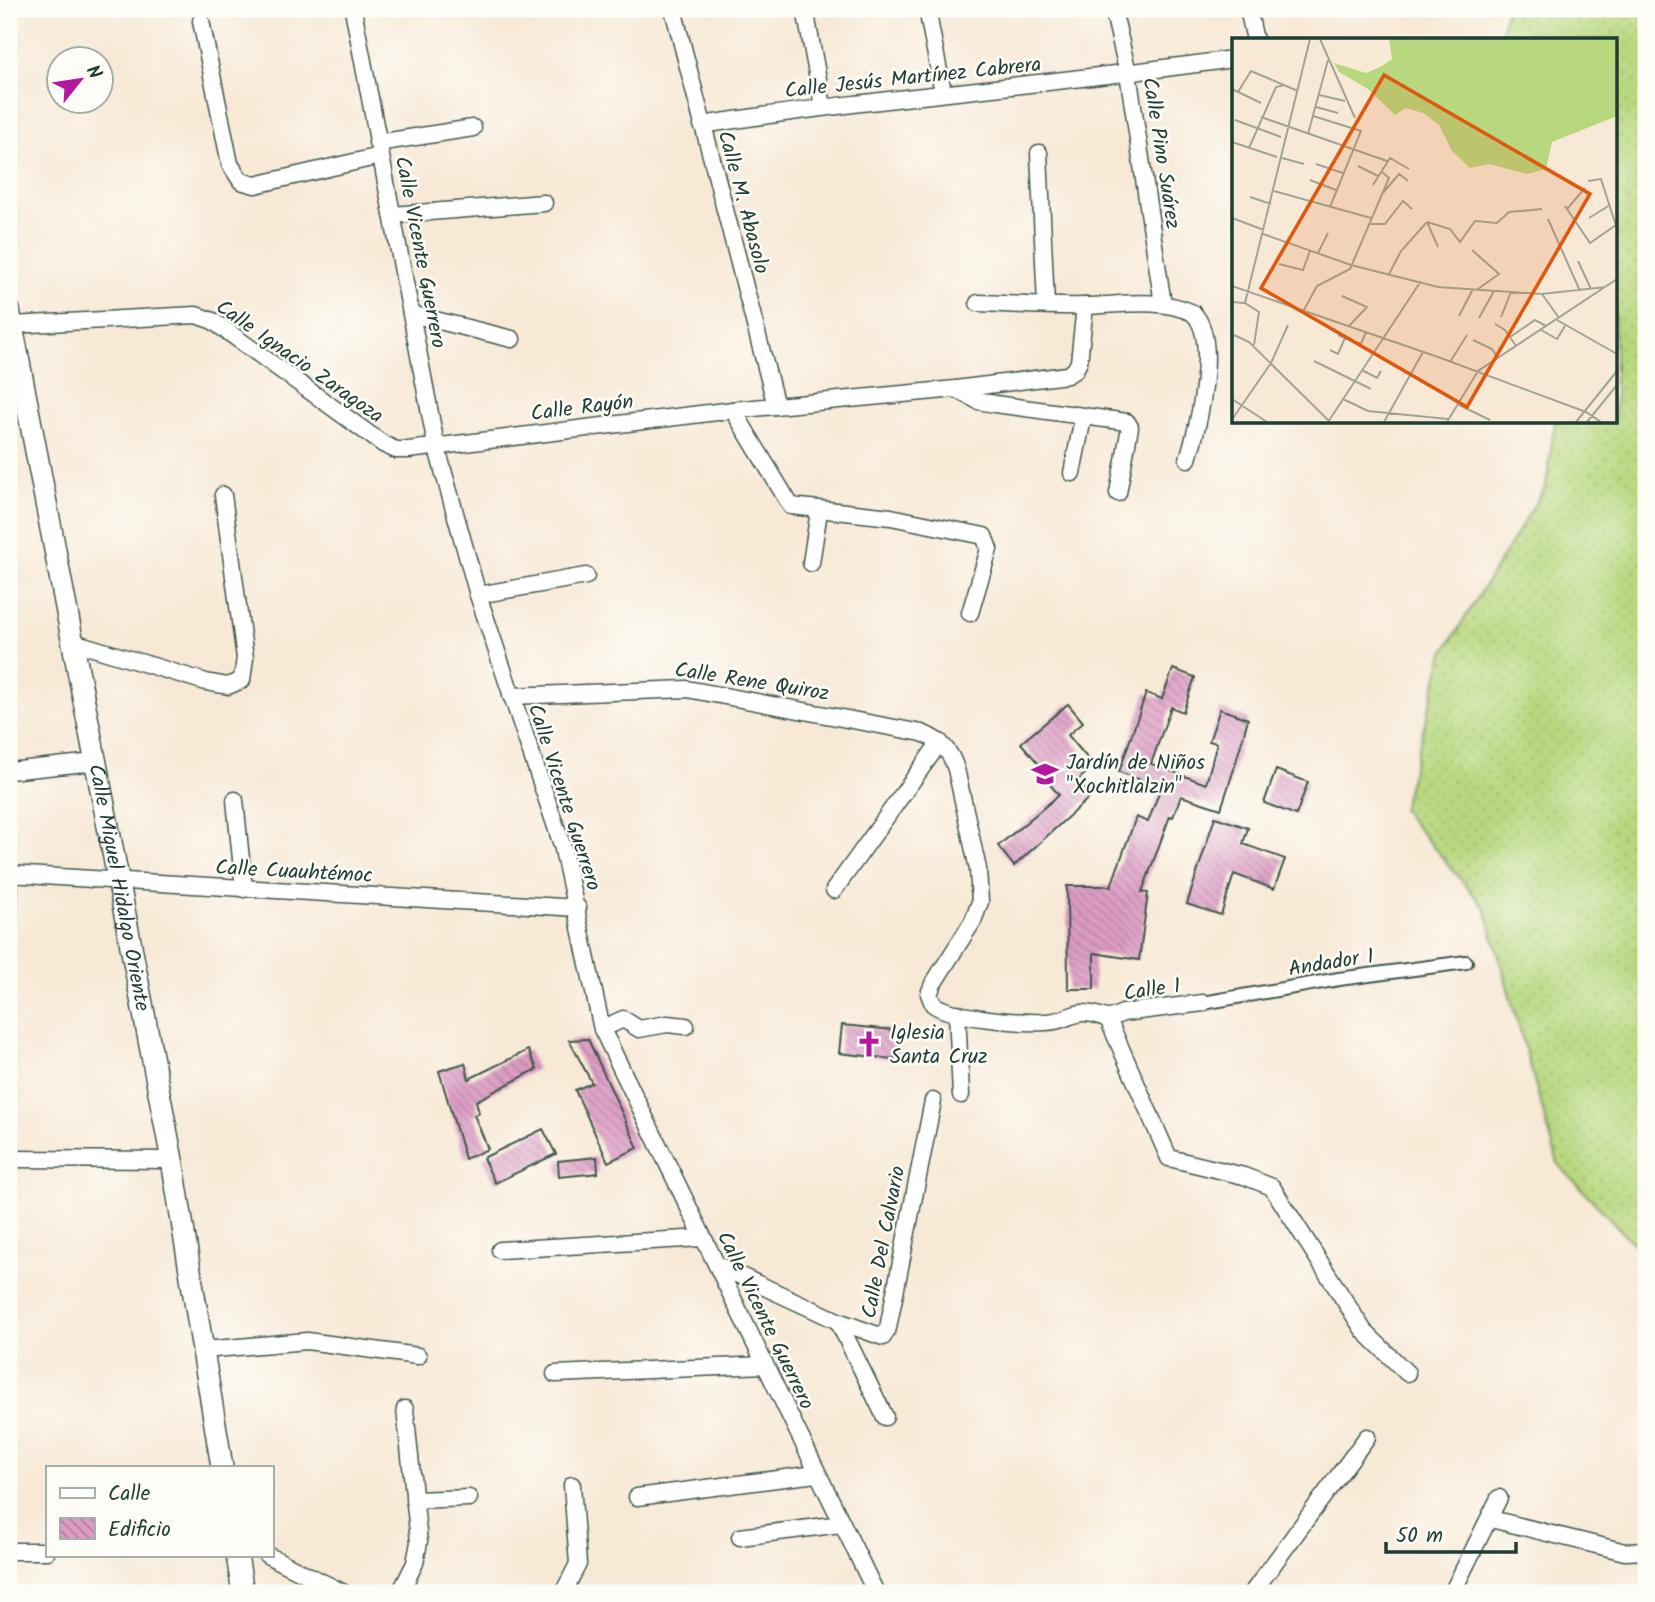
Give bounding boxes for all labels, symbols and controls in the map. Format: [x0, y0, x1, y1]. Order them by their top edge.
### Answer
inset map [1232, 38, 1616, 424]
north arrow [46, 46, 116, 116]
street label: Calle Jesús Martínez Cabrera [783, 49, 1043, 108]
text: N [77, 60, 109, 85]
street label: Calle Pino Suárez [1132, 75, 1189, 231]
street label: Calle M. Abasolo [708, 127, 778, 278]
street label: Calle Vicente Guerrero [385, 153, 454, 351]
street label: Calle Ignacio Zaragoza [208, 292, 390, 433]
street label: Calle Rayón [529, 386, 635, 431]
street label: Calle Rene Quiroz [672, 654, 831, 711]
street label: Calle Vicente Guerrero [518, 700, 609, 895]
place label: Jardín de Niños "Xochitlalzin" [1066, 747, 1205, 804]
school or university icon: Jardín de Niños "Xochitlalzin" [1030, 759, 1060, 789]
street label: Calle Miguel Hidalgo Oriente [78, 761, 158, 1015]
street label: Calle Cuauhtémoc [214, 852, 373, 893]
street label: Andador 1 [1286, 940, 1376, 987]
street label: Calle 1 [1122, 970, 1183, 1011]
place label: Iglesia Santa Cruz [890, 1017, 987, 1074]
church icon: Iglesia Santa Cruz [854, 1029, 884, 1059]
street label: Calle Del Calvario [853, 1163, 915, 1321]
street label: Calle Vicente Guerrero [707, 1226, 822, 1416]
legend [46, 1466, 273, 1556]
text: Calle [108, 1478, 151, 1511]
scale bar [1386, 1511, 1515, 1555]
text: Edificio [108, 1514, 171, 1547]
text: 50 m [1396, 1520, 1443, 1553]

